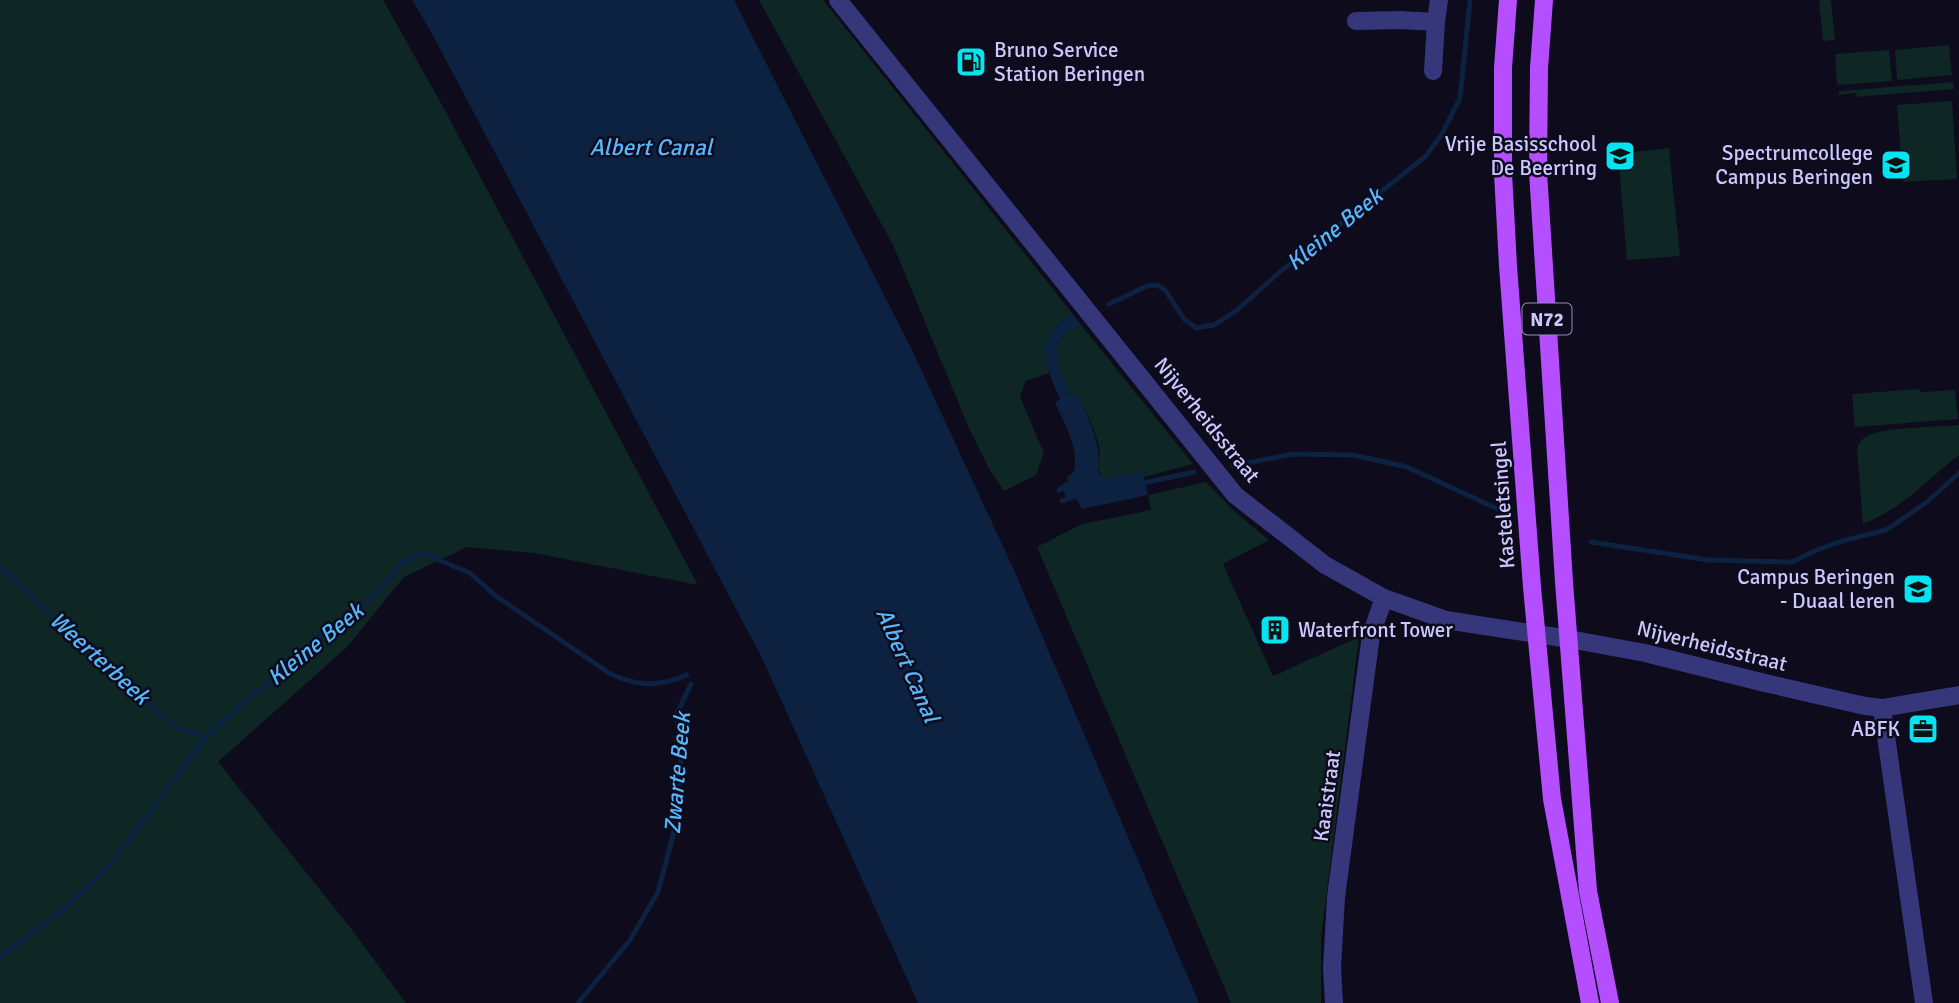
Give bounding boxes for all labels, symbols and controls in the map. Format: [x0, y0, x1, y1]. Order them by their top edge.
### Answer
place label: Bruno Service Station Beringen [994, 37, 1145, 87]
fuel station icon: Bruno Service Station Beringen [954, 45, 988, 79]
place label: Vrije Basisschool De Beerring [1445, 131, 1597, 181]
water label: Albert Canal [590, 133, 715, 162]
school or university icon: Vrije Basisschool De Beerring [1603, 139, 1637, 173]
place label: Spectrumcollege Campus Beringen [1715, 140, 1873, 190]
school or university icon: Spectrumcollege Campus Beringen [1879, 148, 1913, 182]
water label: Kleine Beek [1280, 180, 1390, 277]
road number: N72 [1522, 304, 1572, 334]
street label: Nijverheidsstraat [1149, 352, 1265, 488]
street label: Kasteletsingel [1486, 440, 1520, 570]
place label: Campus Beringen - Duaal leren [1737, 564, 1895, 614]
school or university icon: Campus Beringen - Duaal leren [1901, 572, 1935, 606]
water label: Kleine Beek [261, 595, 371, 692]
water label: Albert Canal [869, 603, 947, 729]
water label: Weerterbeek [43, 606, 158, 713]
building icon: Waterfront Tower [1258, 613, 1292, 647]
street label: Nijverheidsstraat [1634, 615, 1790, 677]
place label: Waterfront Tower [1298, 617, 1453, 643]
water label: Zwarte Beek [658, 709, 697, 835]
office icon: ABFK [1906, 712, 1940, 746]
place label: ABFK [1851, 716, 1900, 742]
street label: Kaaistraat [1308, 749, 1346, 843]

